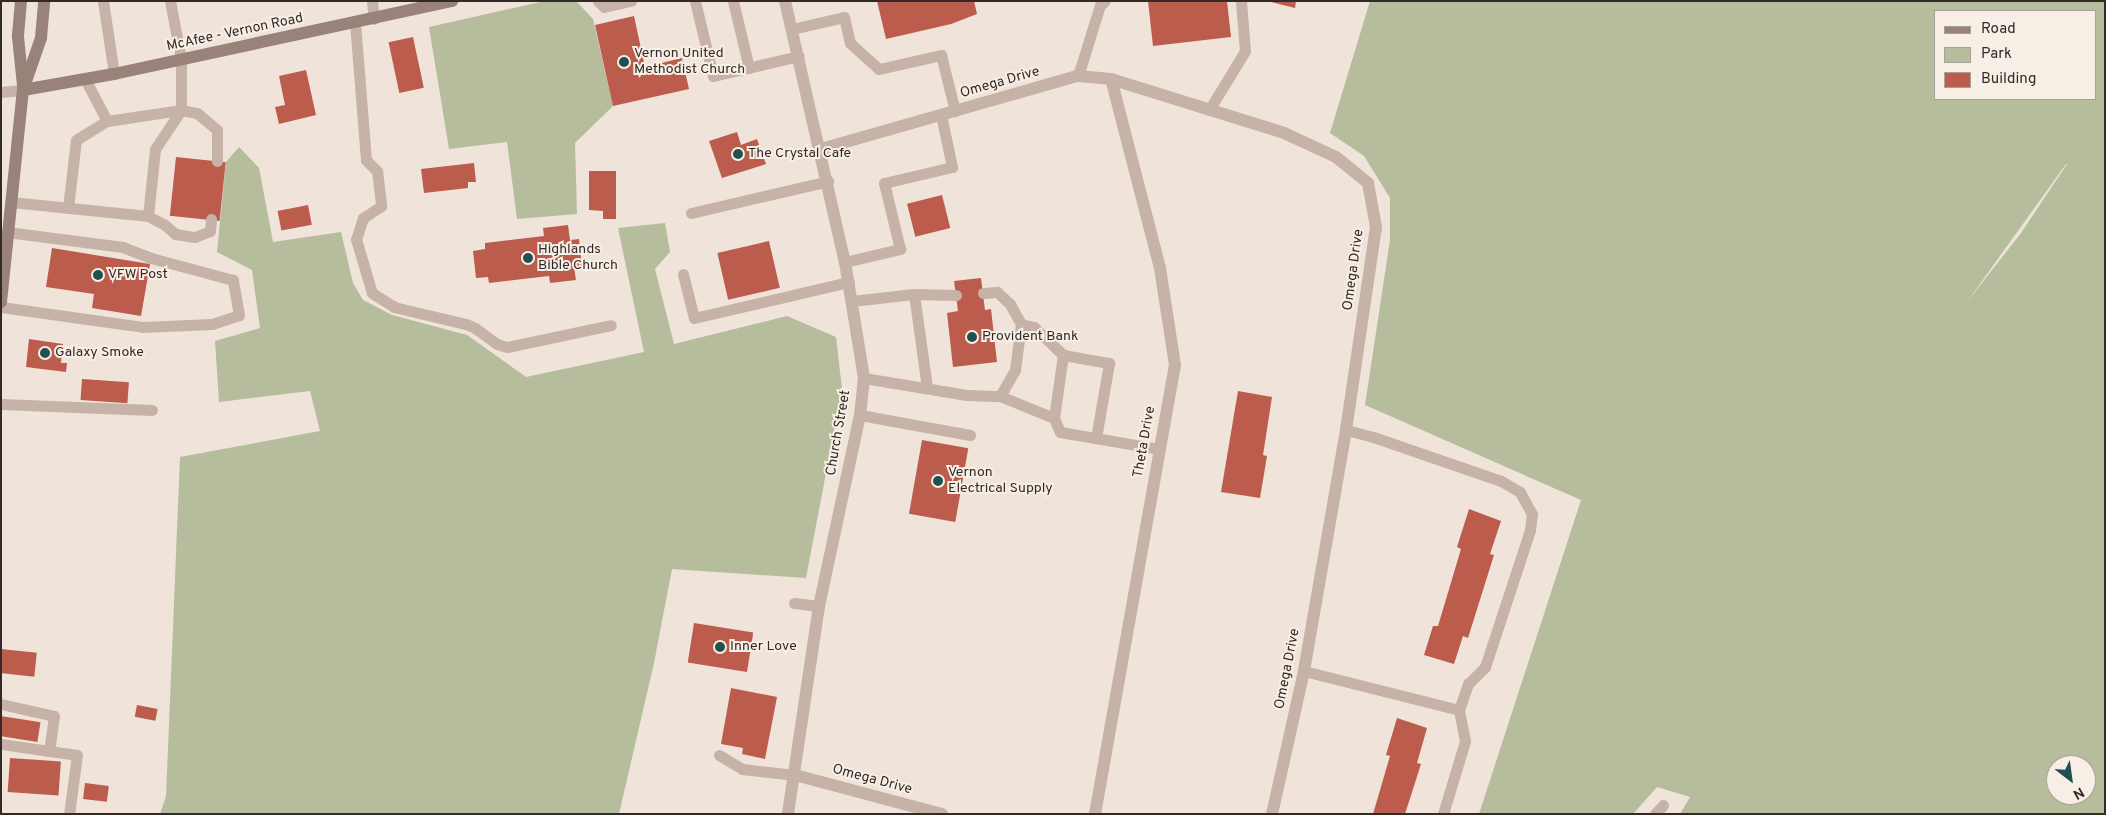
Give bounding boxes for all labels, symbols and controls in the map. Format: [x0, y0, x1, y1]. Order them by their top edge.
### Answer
street label: McAfee - Vernon Road [165, 10, 305, 56]
legend [1934, 10, 2096, 100]
text: Road [1981, 20, 2016, 39]
text: Park [1981, 45, 2012, 64]
place label: Vernon United Methodist Church [634, 46, 745, 78]
marker: Vernon United Methodist Church [618, 56, 630, 68]
street label: Omega Drive [958, 64, 1042, 102]
text: Building [1981, 70, 2036, 89]
place label: The Crystal Cafe [748, 146, 851, 162]
marker: The Crystal Cafe [732, 148, 744, 160]
street label: Omega Drive [1340, 228, 1368, 312]
place label: Highlands Bible Church [538, 242, 618, 274]
marker: Highlands Bible Church [522, 252, 534, 264]
place label: VFW Post [108, 267, 168, 283]
marker: VFW Post [92, 269, 104, 281]
place label: Provident Bank [982, 329, 1078, 345]
marker: Provident Bank [966, 331, 978, 343]
place label: Galaxy Smoke [55, 345, 144, 361]
marker: Galaxy Smoke [39, 347, 51, 359]
street label: Church Street [823, 389, 855, 477]
street label: Theta Drive [1130, 405, 1160, 479]
place label: Vernon Electrical Supply [948, 465, 1053, 498]
marker: Vernon Electrical Supply [932, 475, 944, 487]
street label: Omega Drive [1272, 627, 1304, 711]
place label: Inner Love [730, 639, 797, 655]
marker: Inner Love [714, 641, 726, 653]
north arrow [2046, 755, 2096, 805]
street label: Omega Drive [830, 761, 914, 799]
text: N [2070, 783, 2087, 802]

